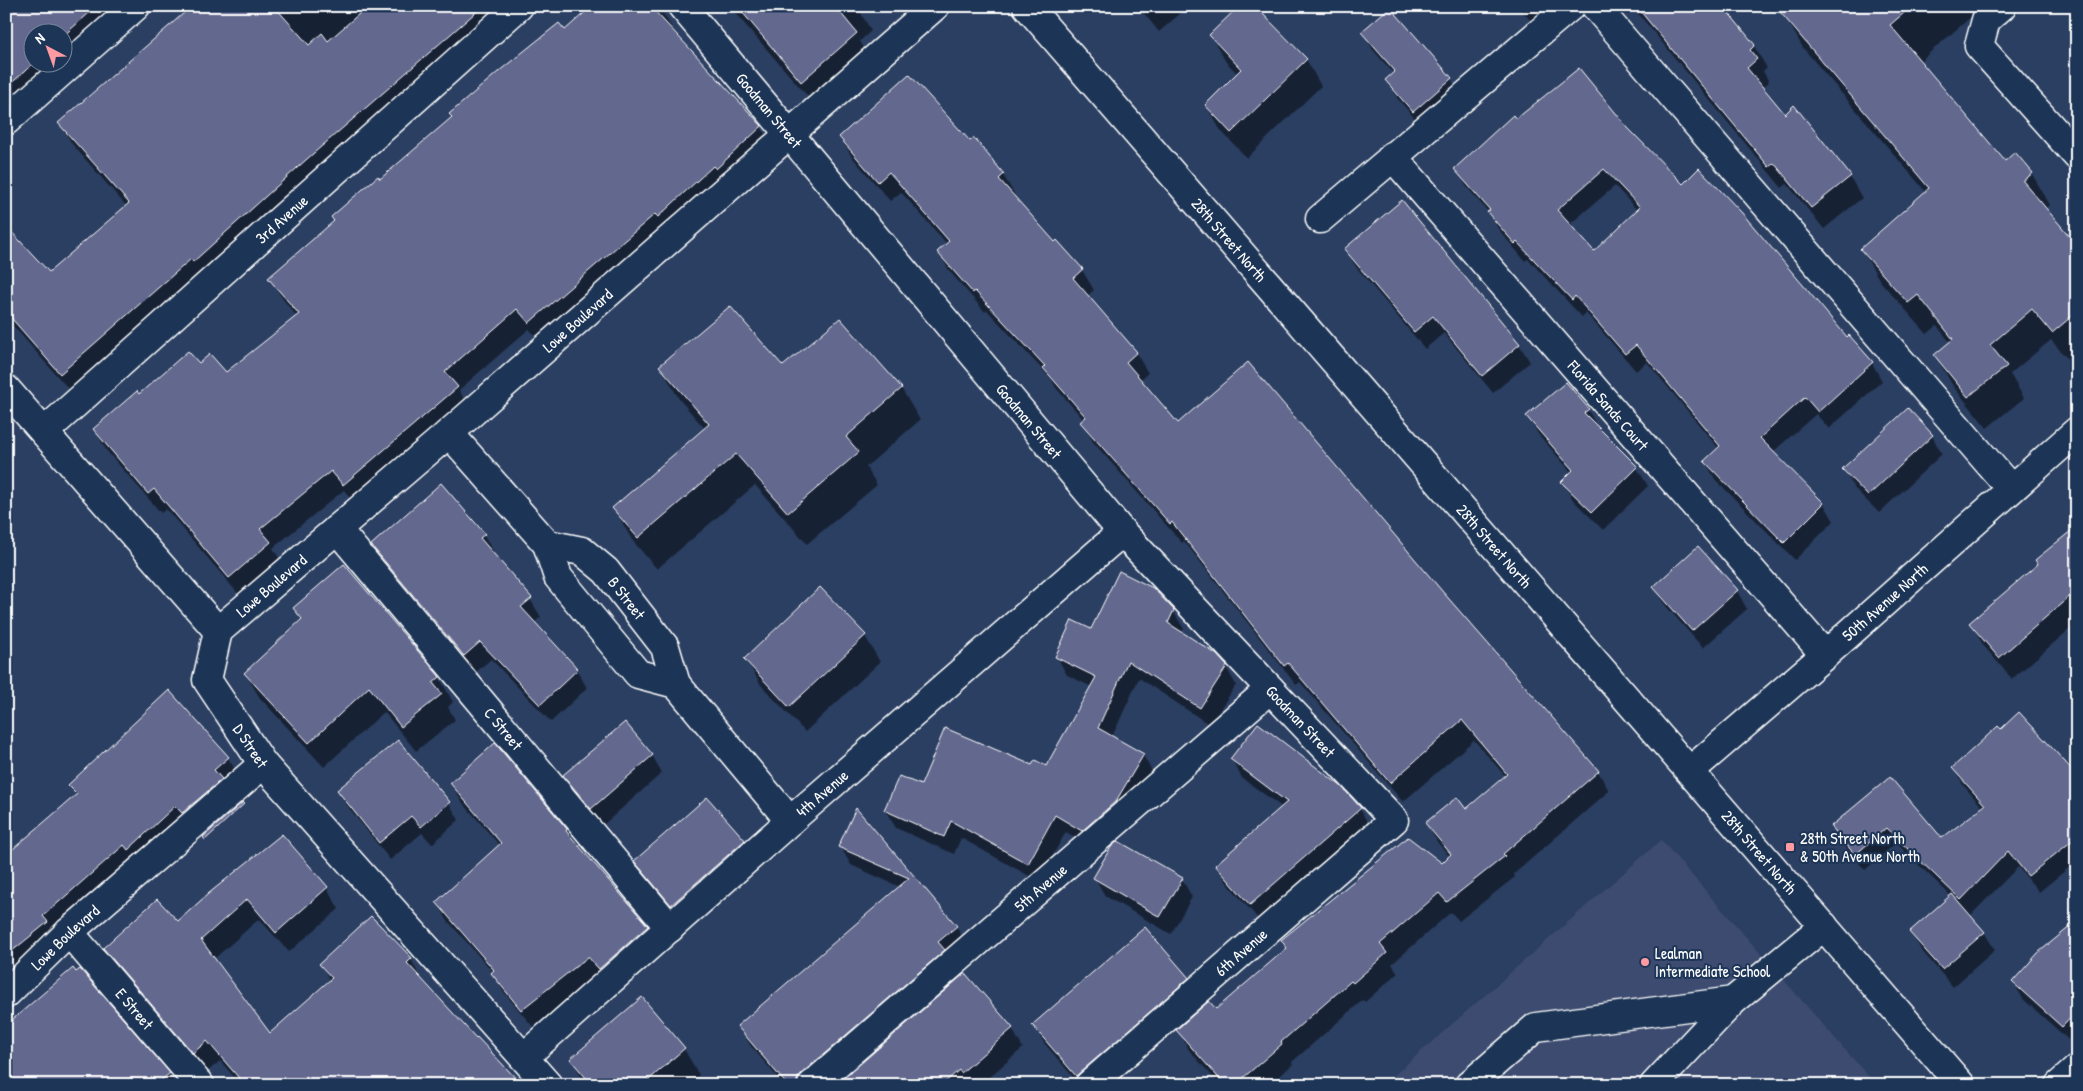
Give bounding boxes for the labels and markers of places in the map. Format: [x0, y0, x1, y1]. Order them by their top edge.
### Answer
place label: 28th Street North & 50th Avenue North [1800, 827, 1920, 867]
marker: 28th Street North & 50th Avenue North [1784, 841, 1796, 853]
place label: Lealman Intermediate School [1655, 942, 1771, 982]
marker: Lealman Intermediate School [1639, 956, 1651, 968]

